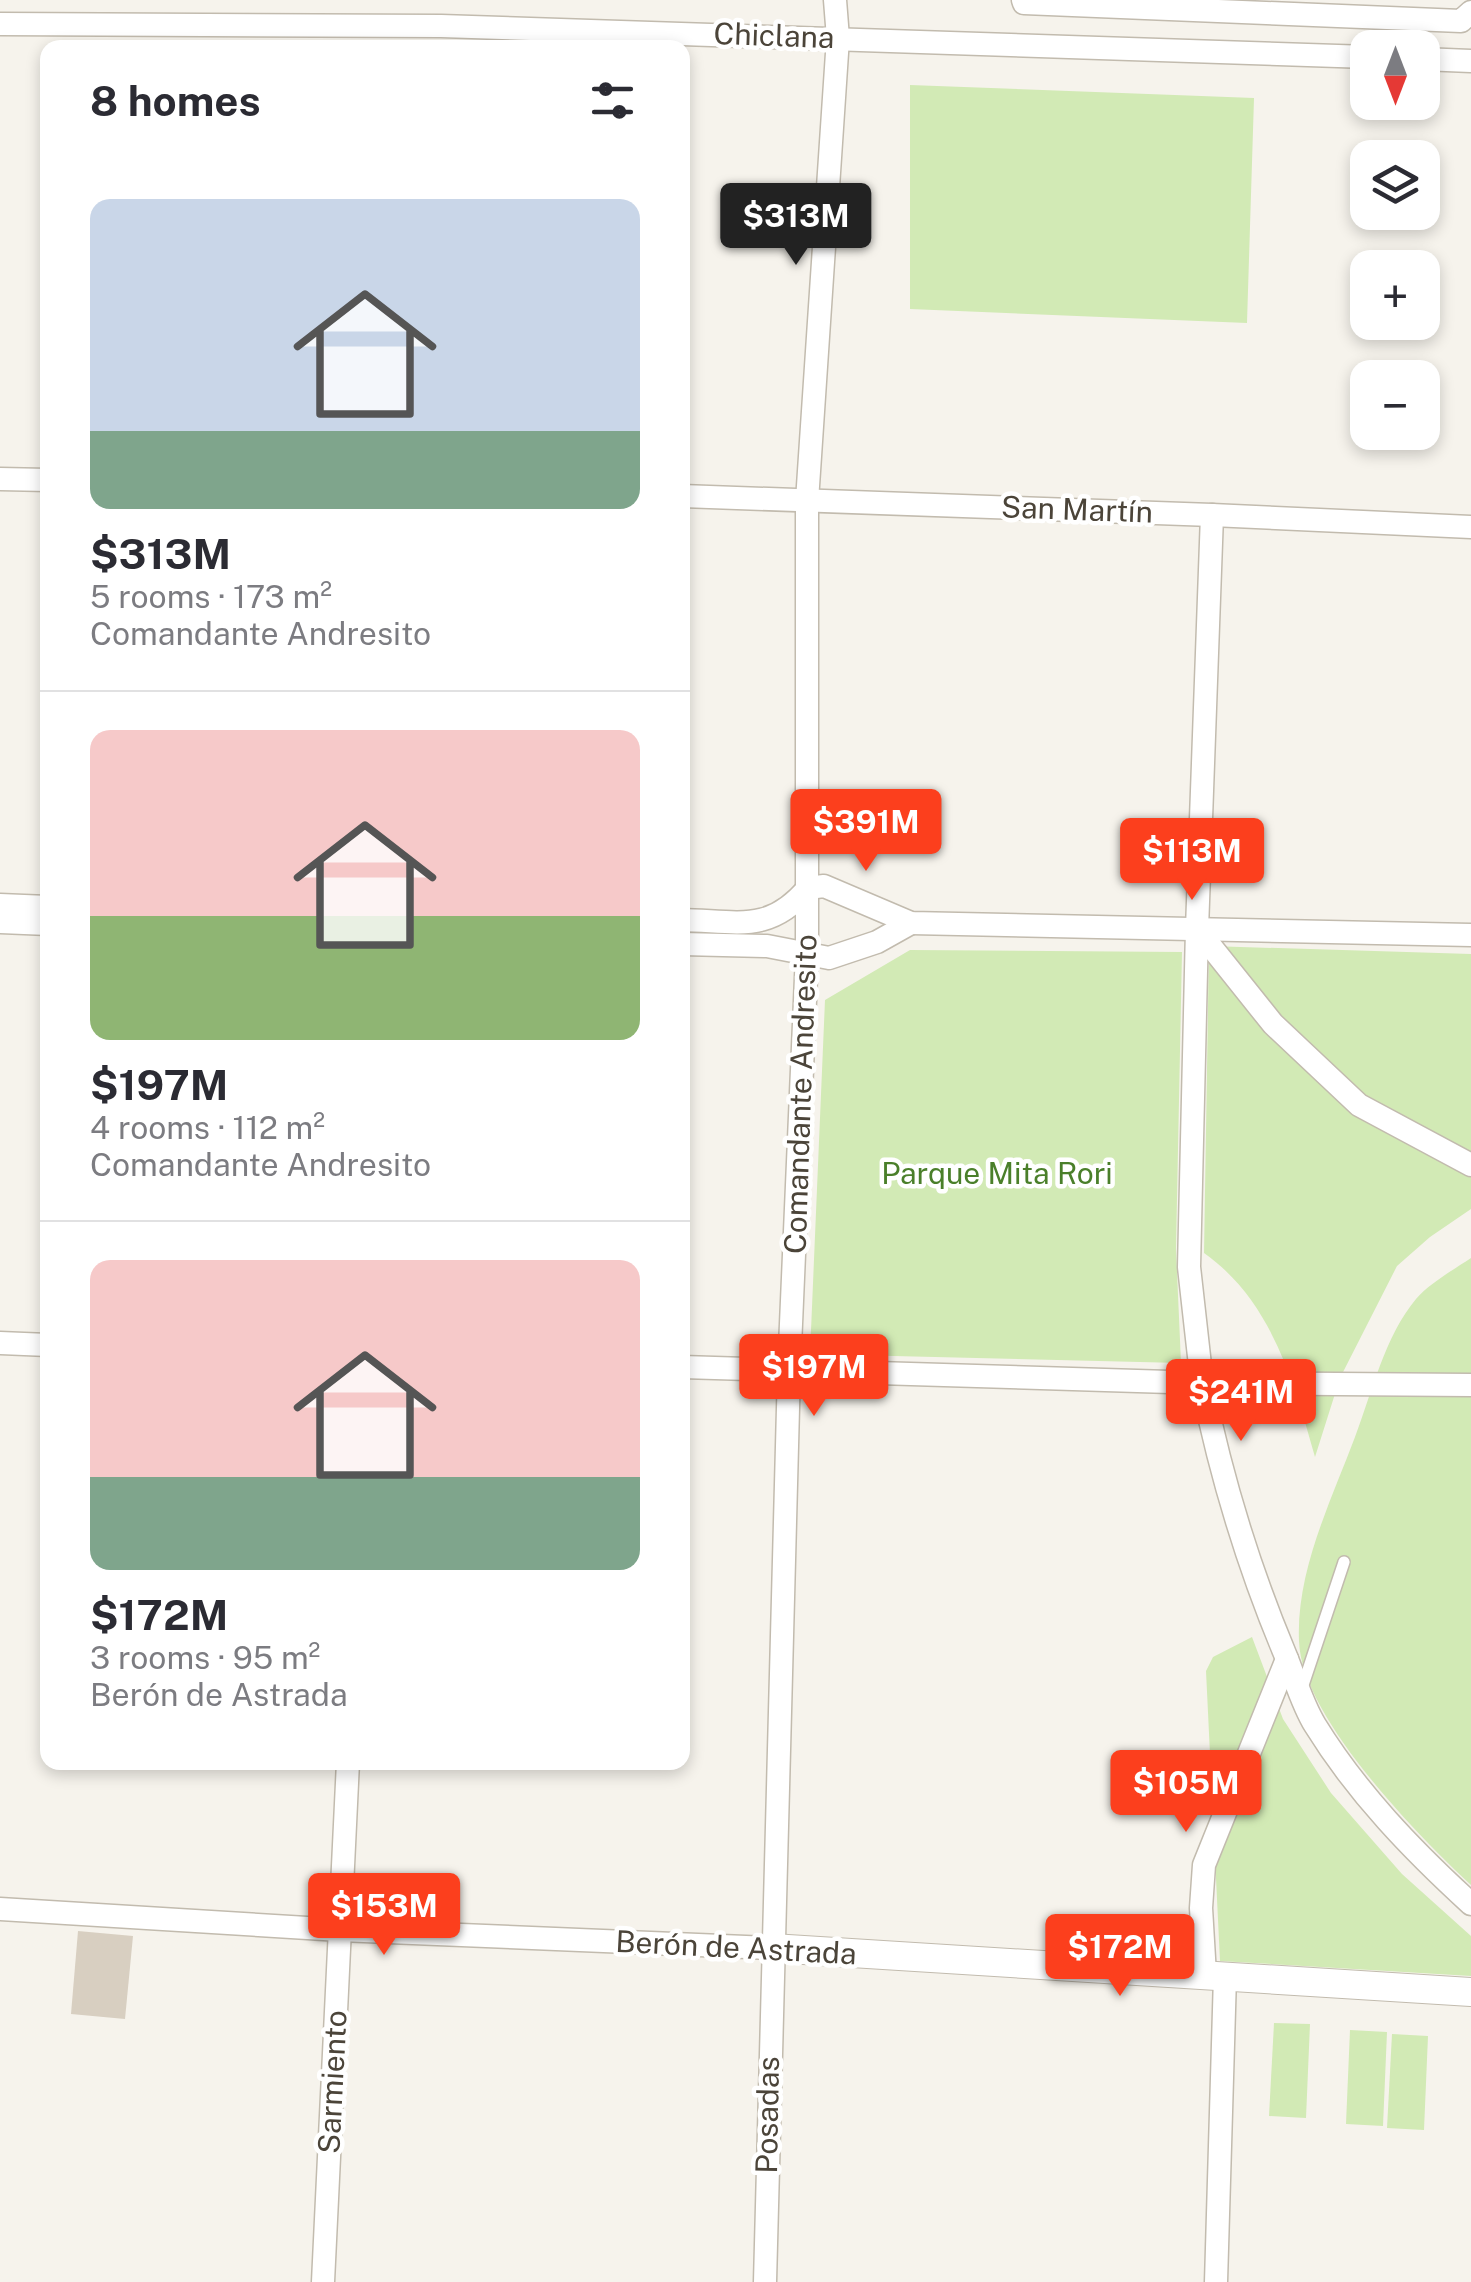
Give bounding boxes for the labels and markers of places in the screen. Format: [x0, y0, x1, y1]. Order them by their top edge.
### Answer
pin: $313M [726, 183, 866, 268]
pin: $391M [796, 789, 936, 874]
pin: $113M [1122, 818, 1262, 903]
pin: $197M [744, 1334, 884, 1419]
pin: $241M [1171, 1359, 1311, 1444]
pin: $105M [1116, 1750, 1256, 1835]
pin: $153M [314, 1873, 454, 1958]
pin: $172M [1050, 1914, 1190, 1999]

